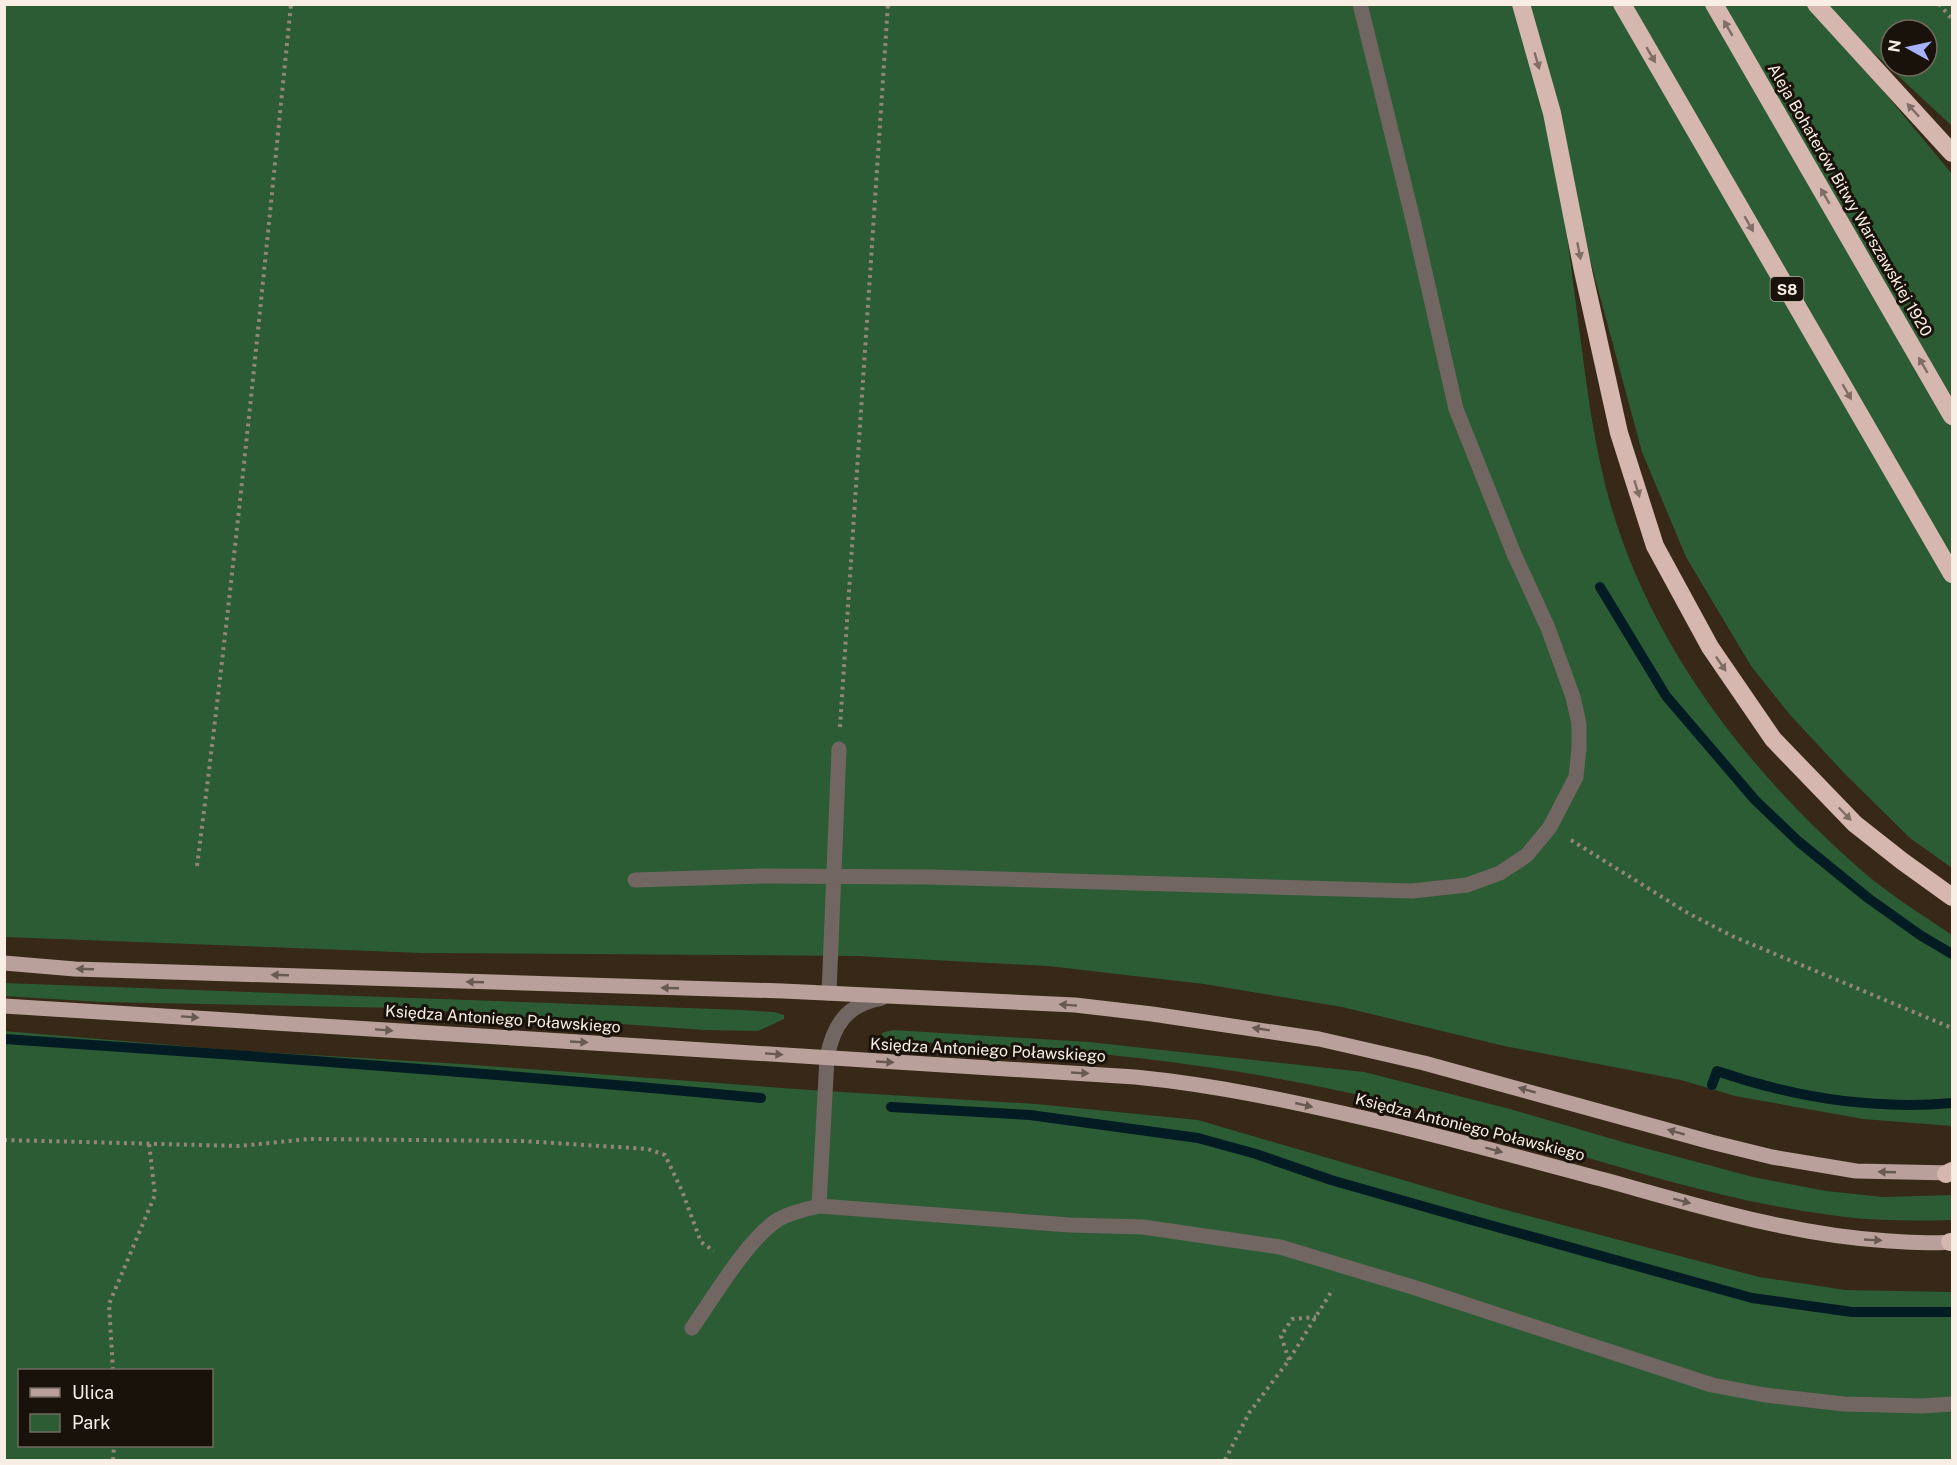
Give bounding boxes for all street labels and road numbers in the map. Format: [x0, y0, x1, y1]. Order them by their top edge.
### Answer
street label: Aleja Bohaterów Bitwy Warszawskiej 1920 [1764, 60, 1936, 340]
road number: S8 [1770, 277, 1804, 301]
street label: Księdza Antoniego Poławskiego [385, 1001, 621, 1037]
street label: Księdza Antoniego Poławskiego [870, 1034, 1106, 1066]
street label: Księdza Antoniego Poławskiego [1353, 1089, 1587, 1165]

